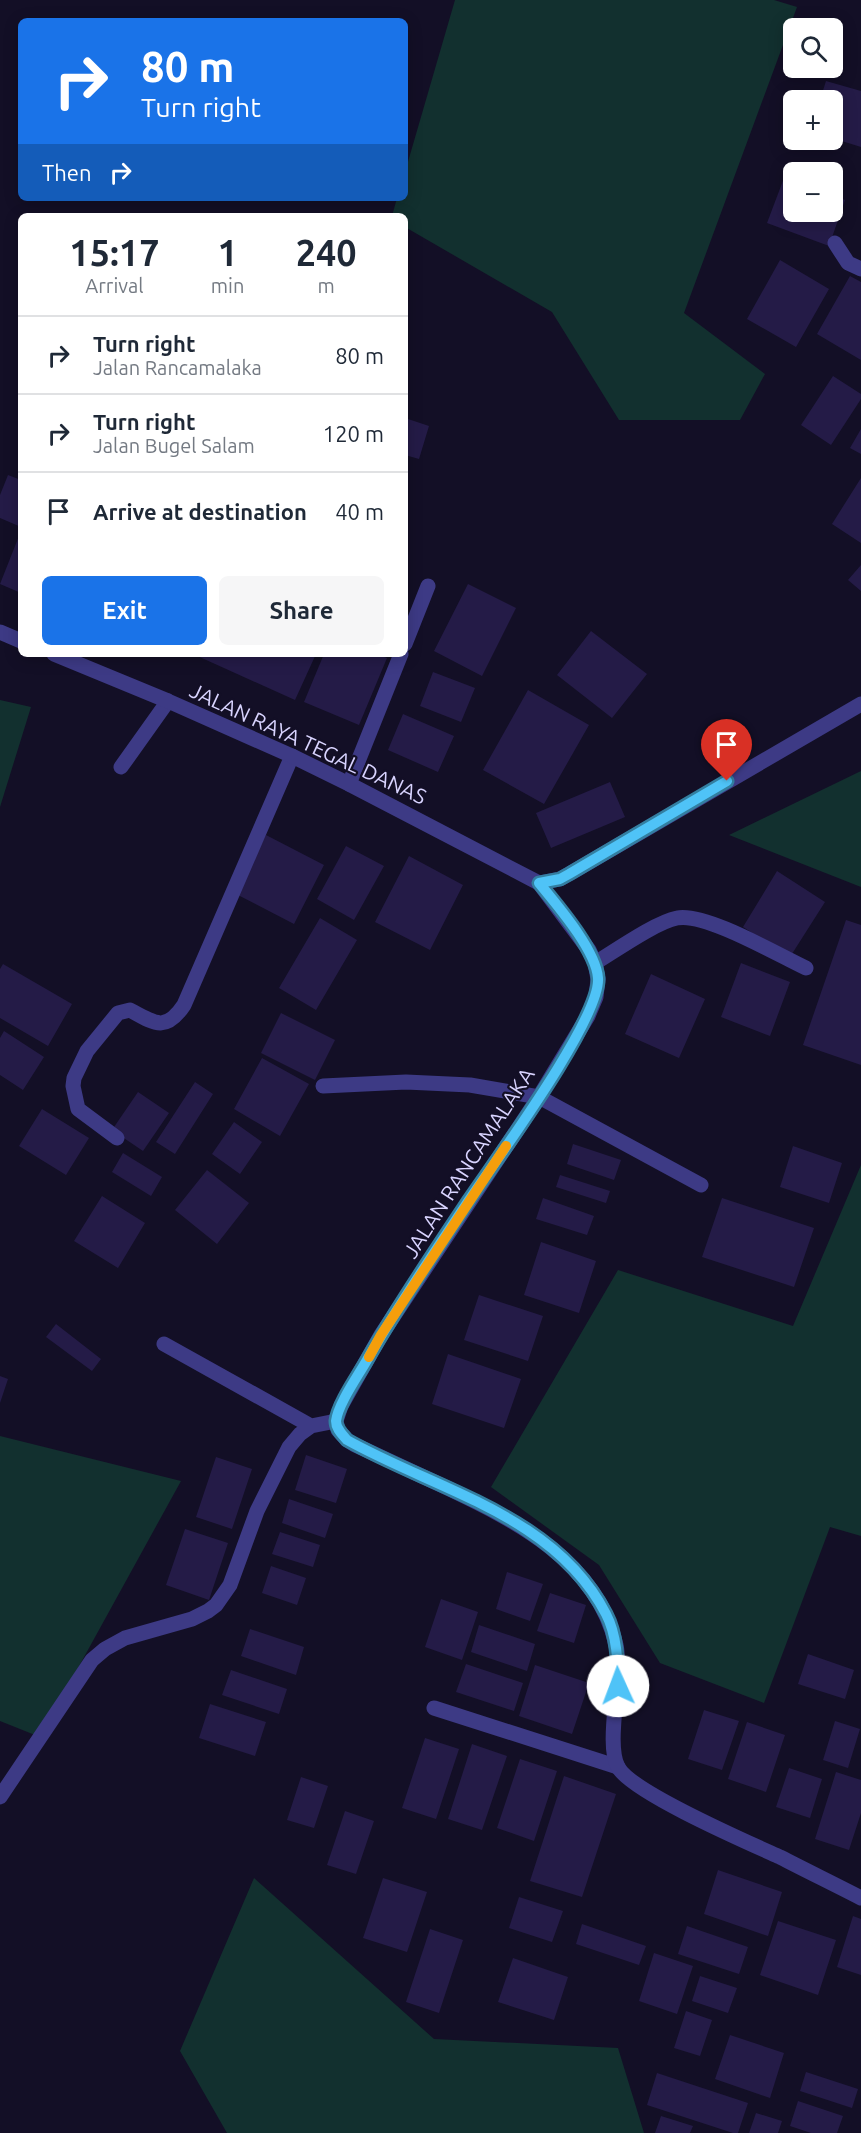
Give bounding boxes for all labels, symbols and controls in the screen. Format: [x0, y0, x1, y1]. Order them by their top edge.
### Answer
map controls [783, 18, 843, 222]
button: search [783, 18, 843, 78]
icon: right [42, 42, 120, 120]
text: 80 m [141, 43, 235, 90]
button: + [783, 90, 843, 150]
text: Turn right [141, 92, 261, 122]
icon: right [104, 156, 137, 189]
text: Then [42, 160, 92, 185]
button: − [783, 162, 843, 222]
text: 15:17 [69, 232, 159, 273]
text: 1 [217, 232, 238, 273]
text: 240 [296, 232, 357, 273]
text: Arrival [85, 274, 144, 297]
text: min [211, 274, 244, 297]
text: m [318, 274, 335, 297]
text: Turn right [93, 331, 195, 356]
icon: right [42, 339, 75, 372]
text: 80 m [335, 343, 384, 368]
text: Jalan Rancamalaka [93, 356, 262, 379]
text: Turn right [93, 409, 195, 434]
icon: right [42, 417, 75, 450]
text: 120 m [323, 421, 384, 446]
text: Jalan Bugel Salam [93, 434, 255, 457]
icon: arrive [42, 495, 75, 528]
text: Arrive at destination [93, 499, 307, 524]
text: 40 m [335, 499, 384, 524]
button: Exit [42, 576, 207, 645]
button: Share [219, 576, 384, 645]
street label: JALAN RAYA TEGAL DANAS [186, 678, 430, 809]
pin [701, 719, 752, 781]
icon: arrive [710, 728, 743, 761]
street label: JALAN RANCAMALAKA [398, 1063, 539, 1262]
position arrow [586, 1654, 650, 1718]

